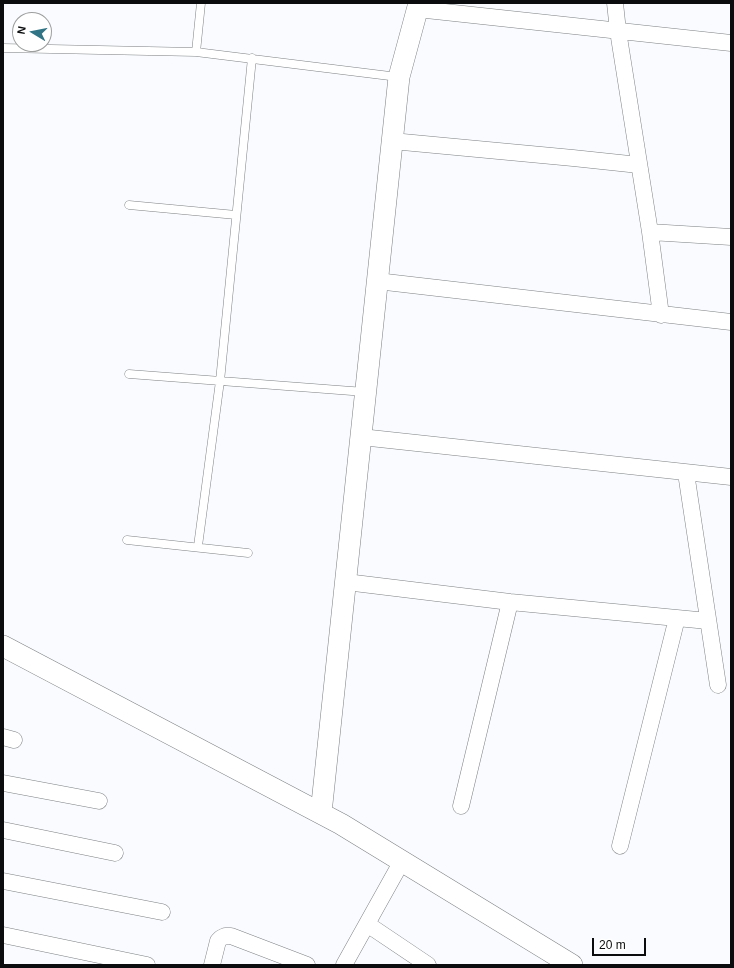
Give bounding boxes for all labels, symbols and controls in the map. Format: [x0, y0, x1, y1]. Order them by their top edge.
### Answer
north arrow [12, 12, 52, 52]
text: N [15, 25, 28, 35]
scale bar [594, 930, 648, 956]
text: 20 m [599, 938, 626, 952]

